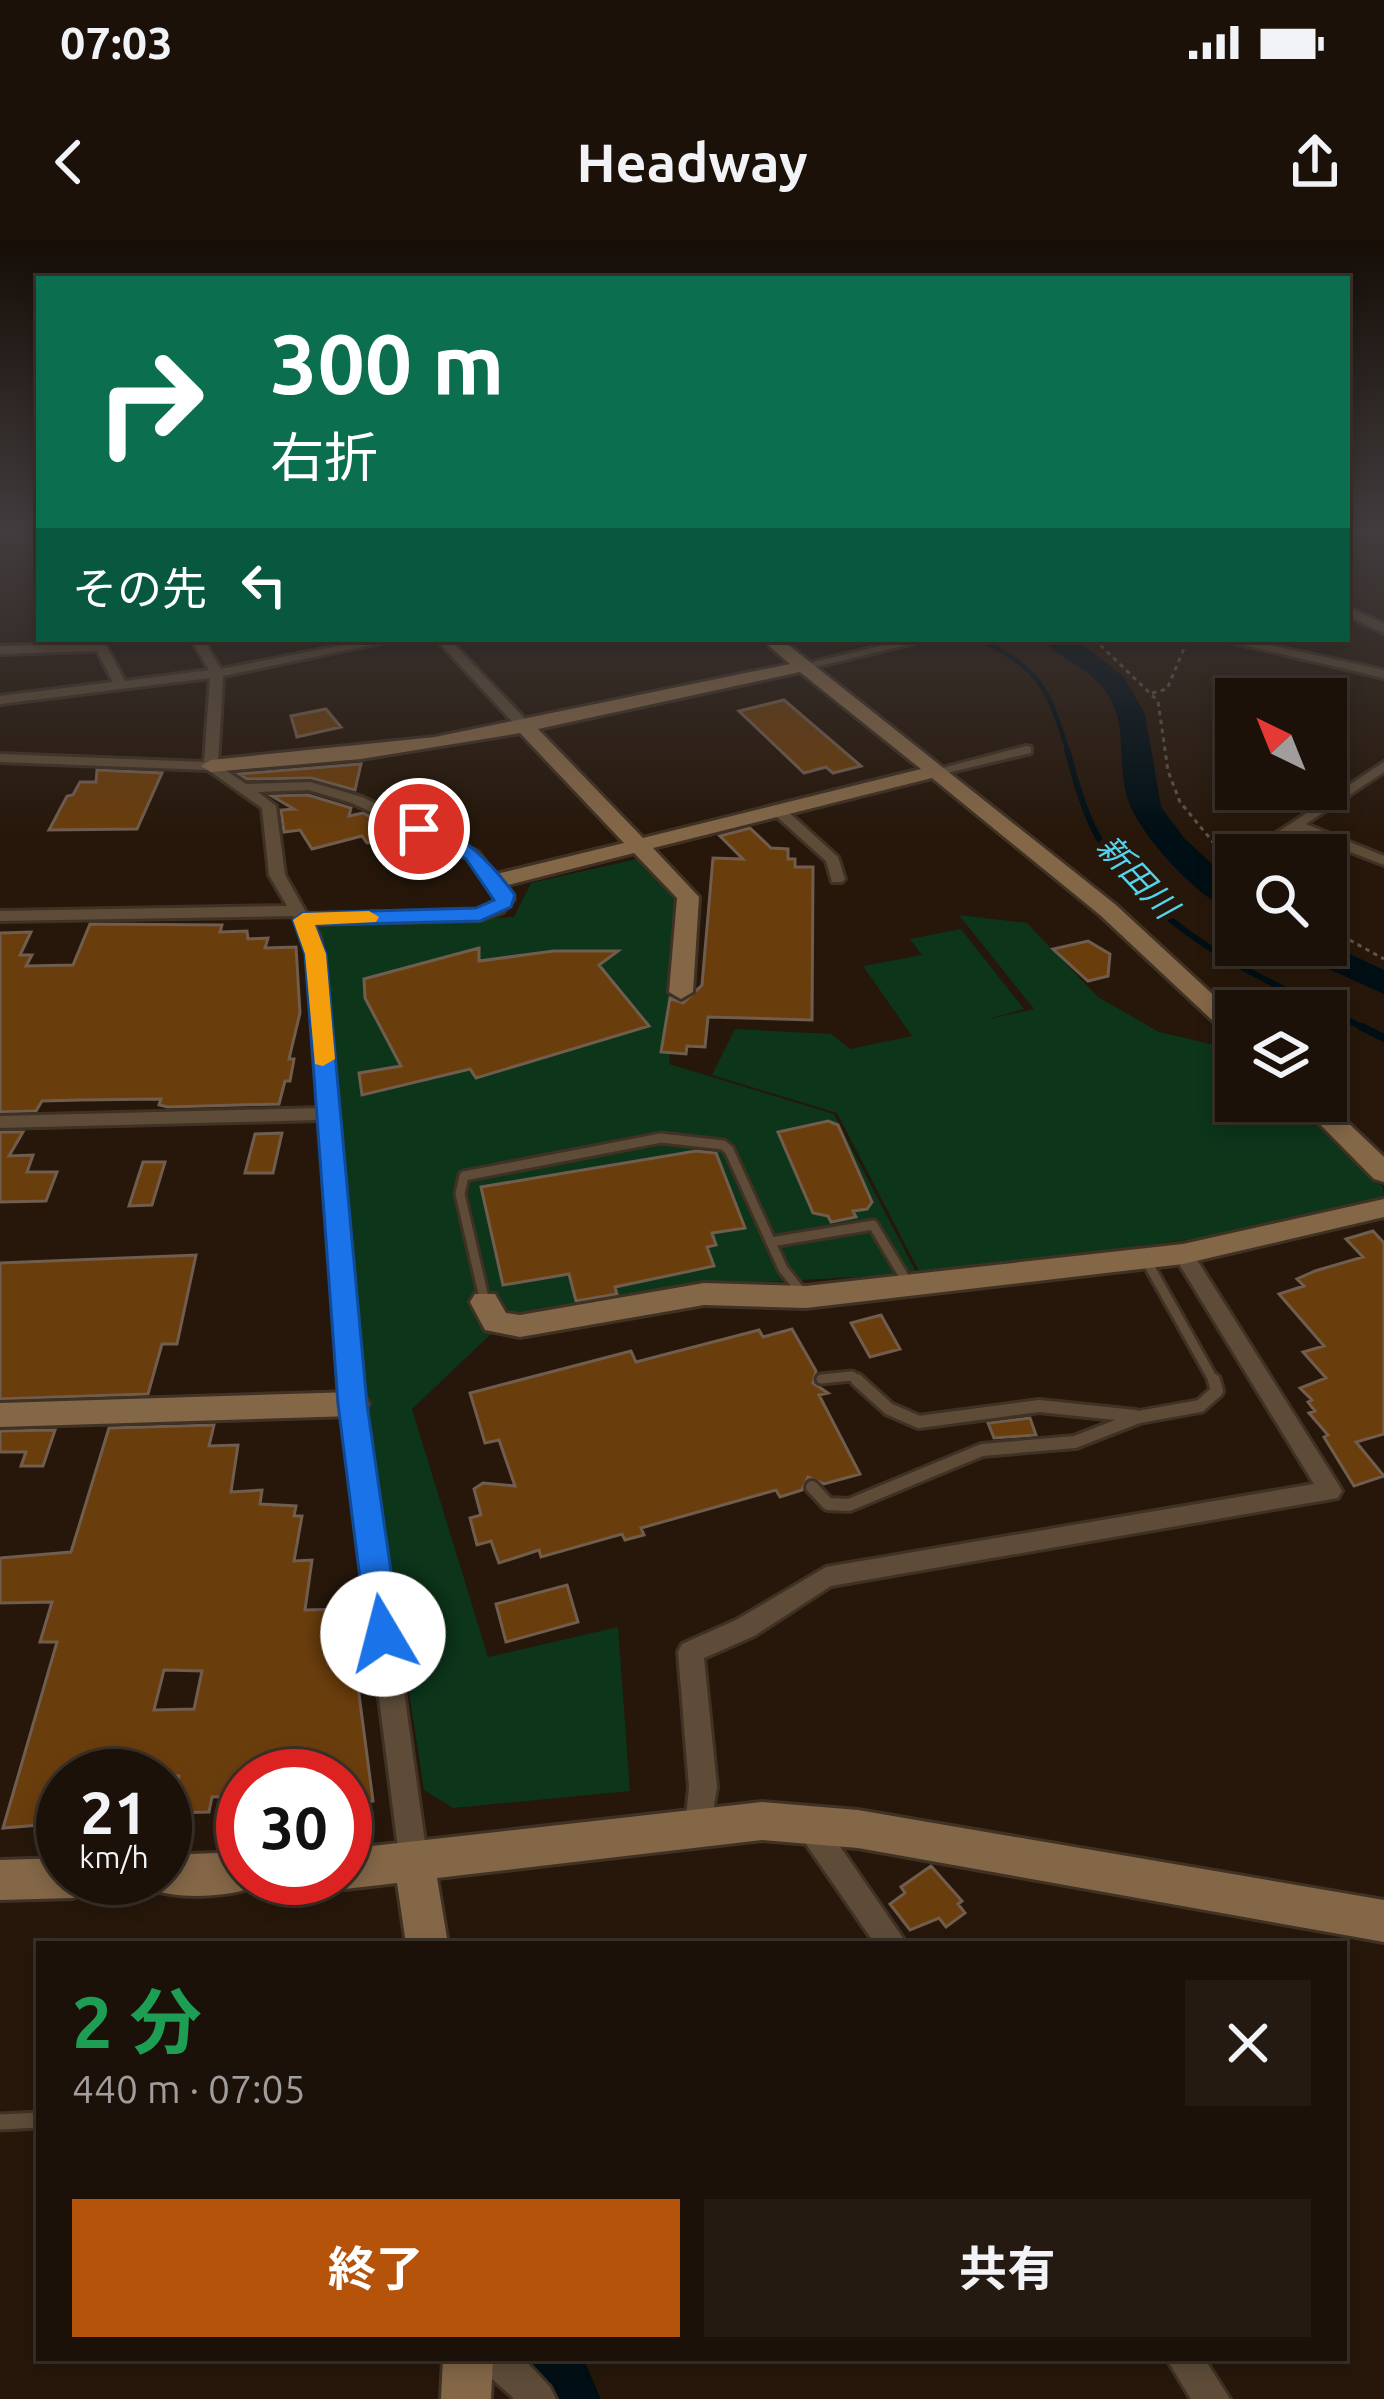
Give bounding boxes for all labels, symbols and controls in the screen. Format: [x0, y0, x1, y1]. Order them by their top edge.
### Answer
text: 07:03 [60, 17, 173, 68]
icon: back [36, 129, 102, 195]
icon: share [1282, 129, 1348, 195]
text: Headway [576, 132, 808, 192]
text: 300 m [270, 316, 504, 410]
icon: right [72, 324, 228, 480]
text: 右折 [270, 427, 378, 487]
icon: left [231, 552, 297, 618]
text: その先 [72, 563, 207, 614]
north arrow [1215, 678, 1347, 810]
map controls [1215, 678, 1347, 1122]
pin [368, 778, 470, 880]
icon: arrive [386, 796, 452, 862]
water label: 新田川 [1091, 827, 1187, 927]
button: search [1215, 834, 1347, 966]
button: layers [1215, 990, 1347, 1122]
position arrow [320, 1571, 446, 1697]
speed limit sign: 30 [216, 1749, 372, 1905]
text: 21 [80, 1778, 148, 1845]
text: km/h [79, 1840, 149, 1874]
button: close [1185, 1980, 1311, 2106]
text: 2 分 [72, 1981, 202, 2062]
text: 440 m · 07:05 [72, 2067, 306, 2110]
button: 終了 [72, 2199, 680, 2337]
button: 共有 [704, 2199, 1311, 2337]

